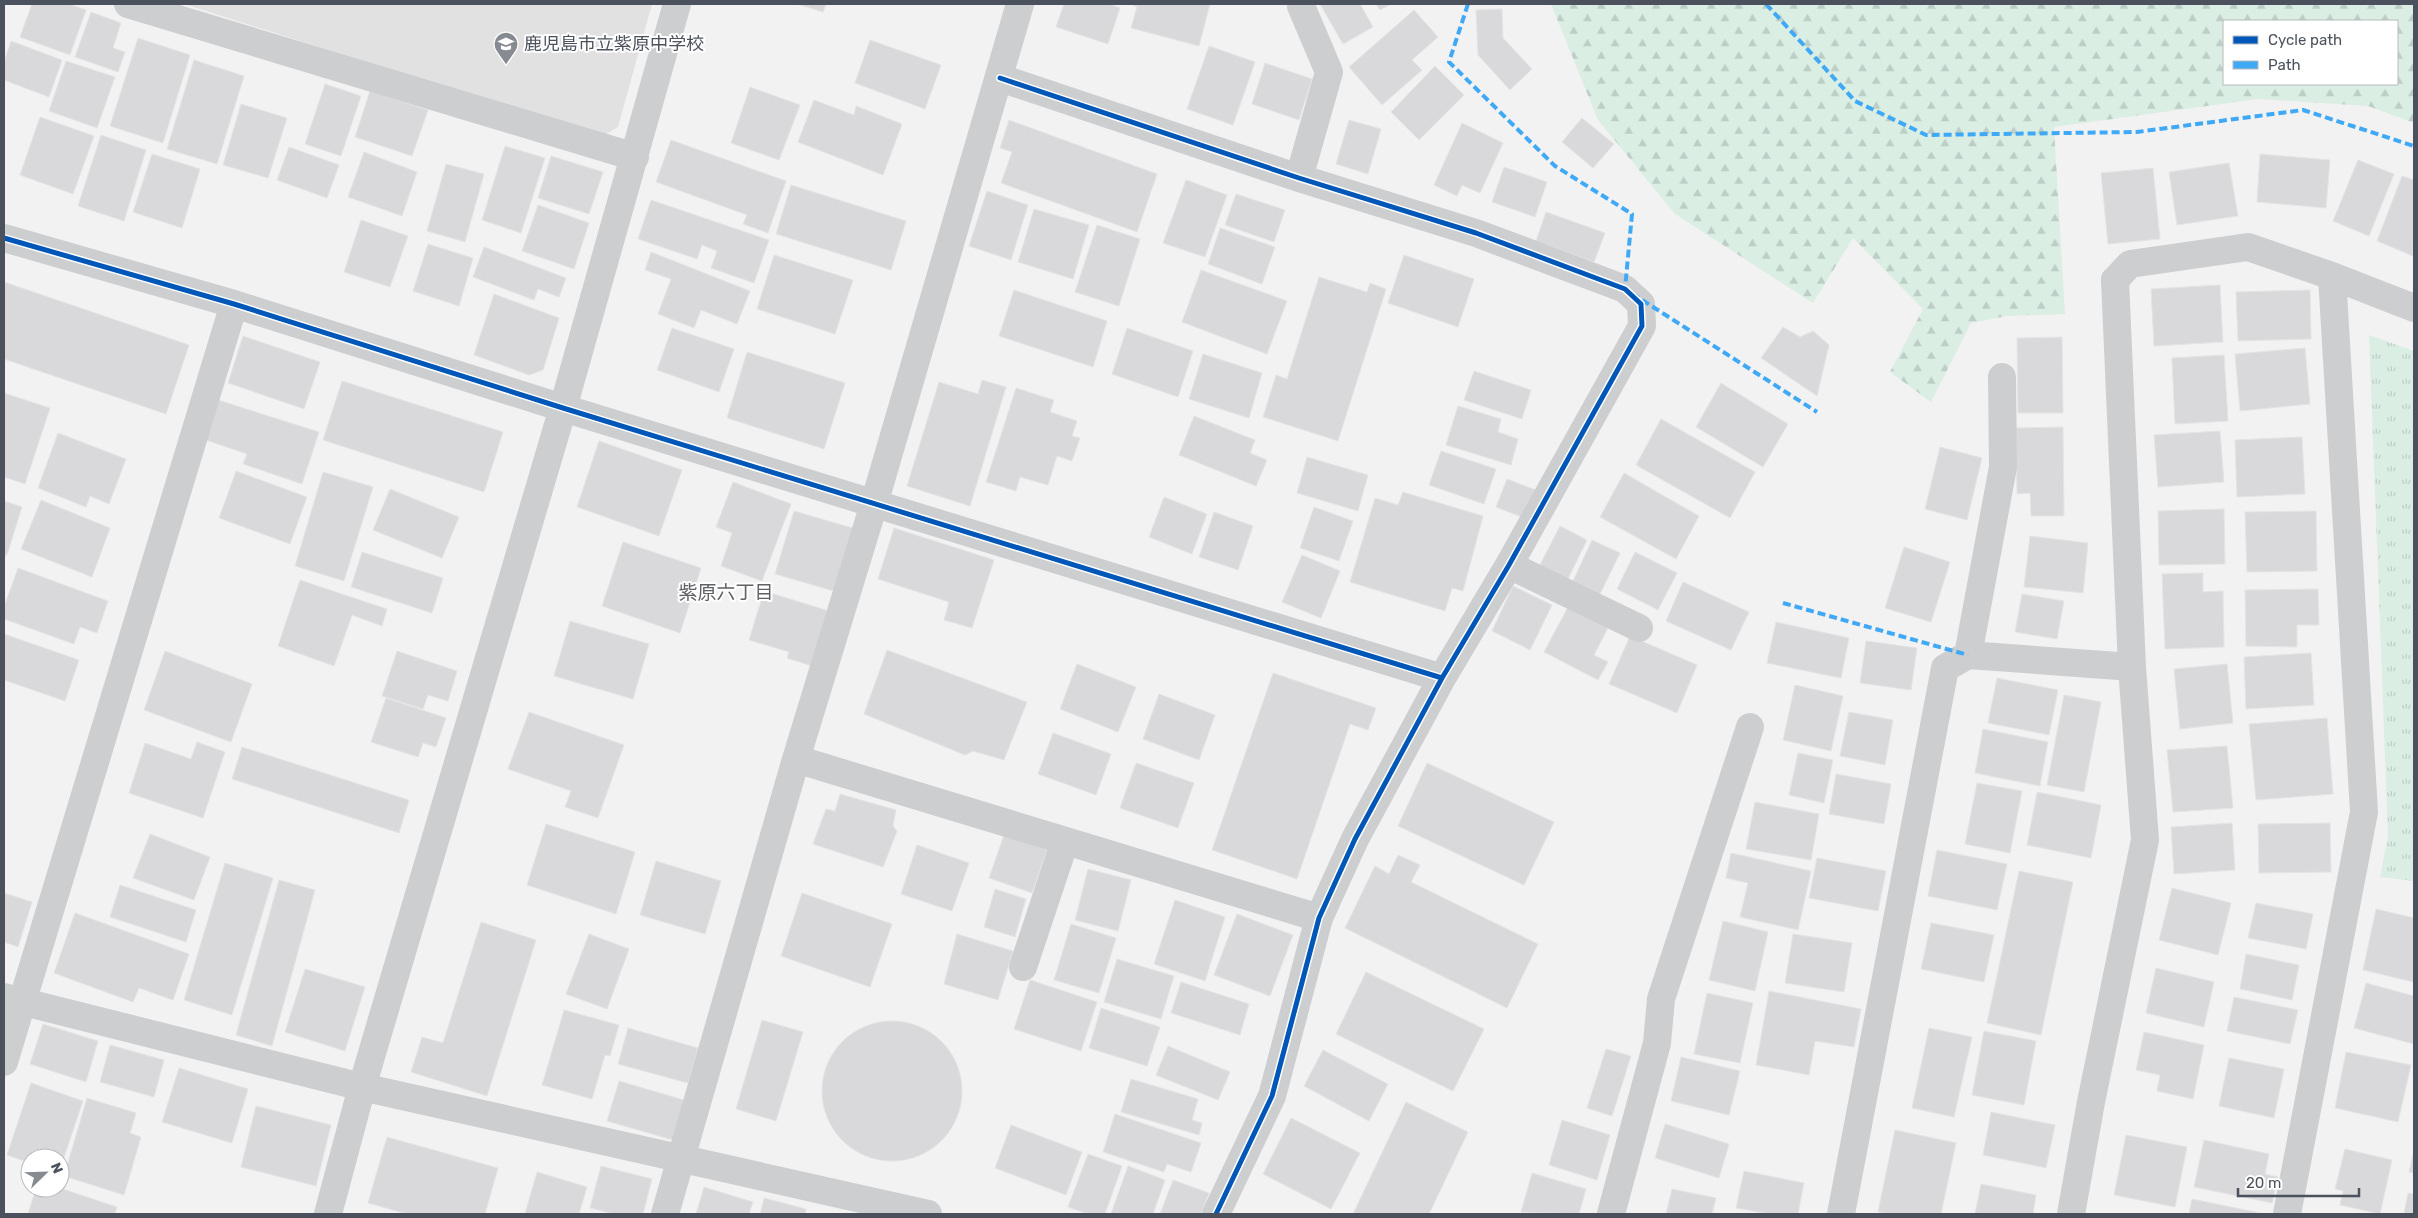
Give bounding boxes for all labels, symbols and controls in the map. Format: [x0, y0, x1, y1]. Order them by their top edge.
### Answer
legend [2223, 20, 2398, 85]
school or university icon: 鹿児島市立紫原中学校 [493, 31, 519, 65]
text: Cycle path [2268, 31, 2342, 49]
place label: 鹿児島市立紫原中学校 [524, 33, 704, 55]
text: Path [2268, 56, 2301, 74]
district label: 紫原六丁目 [678, 581, 774, 604]
north arrow [20, 1148, 70, 1198]
text: N [47, 1160, 66, 1176]
scale bar [2238, 1166, 2359, 1198]
text: 20 m [2246, 1174, 2281, 1192]

